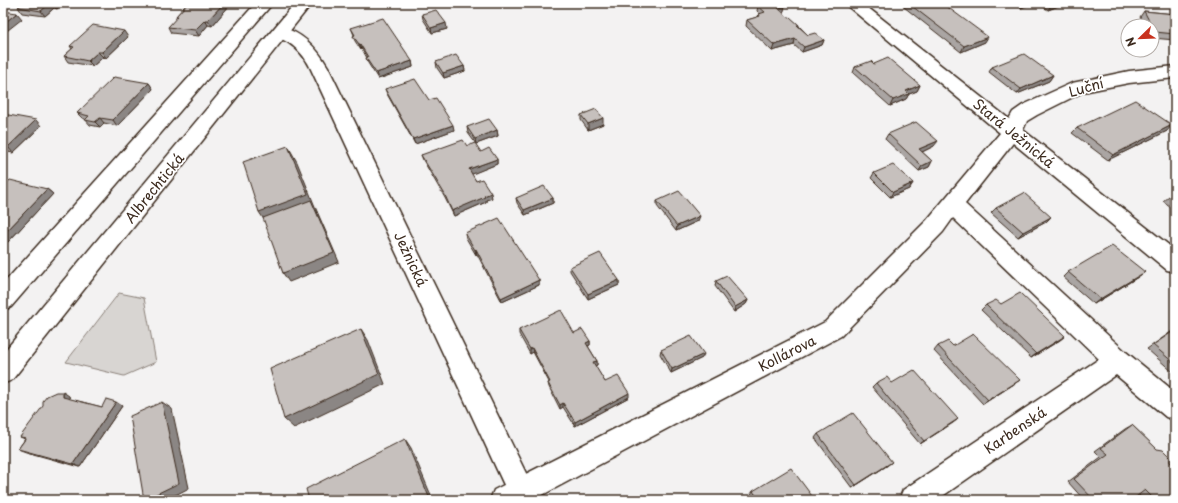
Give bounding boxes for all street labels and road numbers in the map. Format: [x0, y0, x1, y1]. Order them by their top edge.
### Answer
street label: Luční [1066, 72, 1106, 102]
street label: Stará Ježnická [969, 93, 1060, 173]
street label: Albrechtická [119, 148, 189, 227]
street label: Ježnická [389, 228, 433, 290]
street label: Kollárova [754, 329, 820, 377]
street label: Karbenská [980, 401, 1051, 459]

